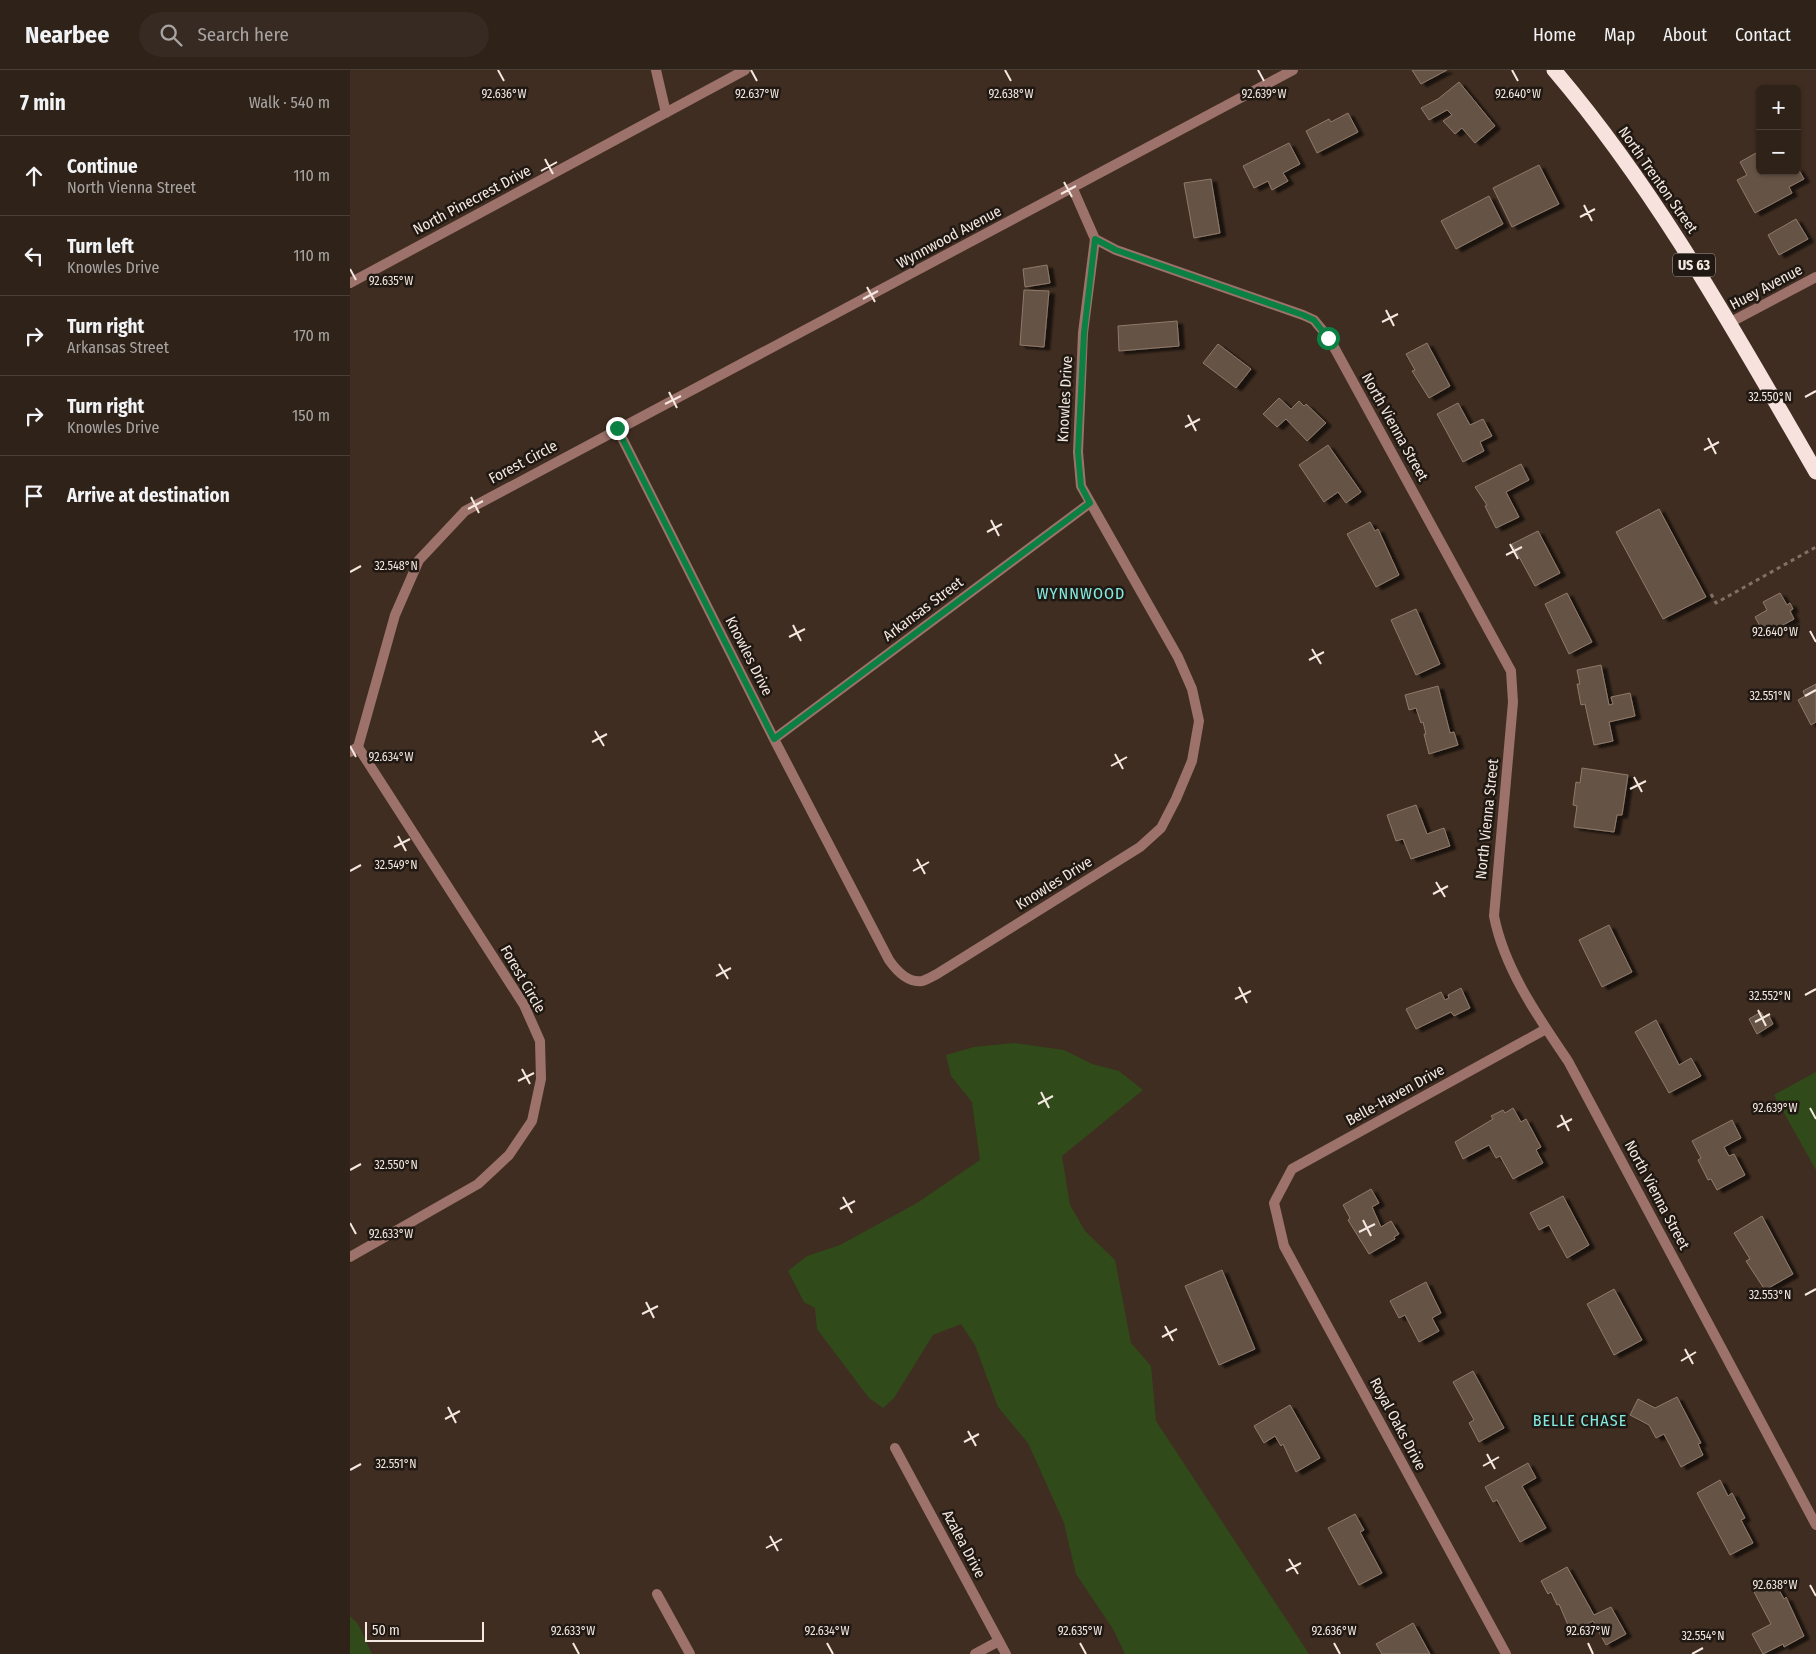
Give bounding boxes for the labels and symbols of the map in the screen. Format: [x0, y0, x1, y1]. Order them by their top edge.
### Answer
text: 92.636°W [481, 87, 527, 101]
text: 92.637°W [735, 87, 779, 101]
text: 92.638°W [988, 87, 1034, 101]
text: 92.639°W [1242, 87, 1286, 101]
text: 92.640°W [1495, 87, 1541, 101]
street label: North Trenton Street [1614, 123, 1702, 237]
street label: North Pinecrest Drive [410, 161, 534, 239]
street label: Wynnwood Avenue [894, 202, 1004, 272]
road number: US 63 [1673, 254, 1715, 276]
street label: Huey Avenue [1727, 260, 1805, 314]
text: 92.635°W [369, 274, 413, 288]
route start [1317, 327, 1340, 350]
street label: Knowles Drive [1054, 355, 1076, 443]
street label: North Vienna Street [1358, 370, 1432, 484]
text: 32.550°N [1748, 390, 1792, 404]
route end [606, 417, 629, 440]
street label: Forest Circle [486, 436, 560, 488]
text: 32.548°N [374, 559, 418, 573]
street label: Arkansas Street [879, 573, 967, 645]
district label: WYNNWOOD [1037, 584, 1125, 603]
street label: Knowles Drive [721, 613, 777, 699]
text: 92.640°W [1752, 625, 1798, 639]
text: 32.551°N [1749, 689, 1791, 703]
text: 92.634°W [369, 750, 413, 764]
street label: North Vienna Street [1472, 758, 1502, 880]
street label: Knowles Drive [1013, 852, 1095, 914]
text: 32.549°N [374, 858, 418, 872]
street label: Forest Circle [496, 942, 550, 1016]
text: 32.552°N [1749, 989, 1791, 1003]
street label: Belle-Haven Drive [1343, 1061, 1447, 1129]
text: 92.639°W [1753, 1101, 1797, 1115]
street label: North Vienna Street [1621, 1137, 1693, 1253]
text: 32.550°N [374, 1158, 418, 1172]
text: 92.633°W [369, 1227, 413, 1241]
text: 32.553°N [1749, 1288, 1791, 1302]
street label: Royal Oaks Drive [1366, 1375, 1430, 1473]
district label: BELLE CHASE [1533, 1411, 1627, 1430]
text: 32.551°N [375, 1457, 417, 1471]
street label: Azalea Drive [939, 1507, 989, 1581]
text: 92.638°W [1752, 1578, 1798, 1592]
scale bar [365, 1619, 484, 1642]
text: 92.633°W [551, 1624, 595, 1638]
text: 92.634°W [805, 1624, 849, 1638]
text: 92.635°W [1058, 1624, 1102, 1638]
text: 92.636°W [1311, 1624, 1357, 1638]
text: 92.637°W [1566, 1624, 1610, 1638]
text: 32.554°N [1682, 1629, 1724, 1643]

